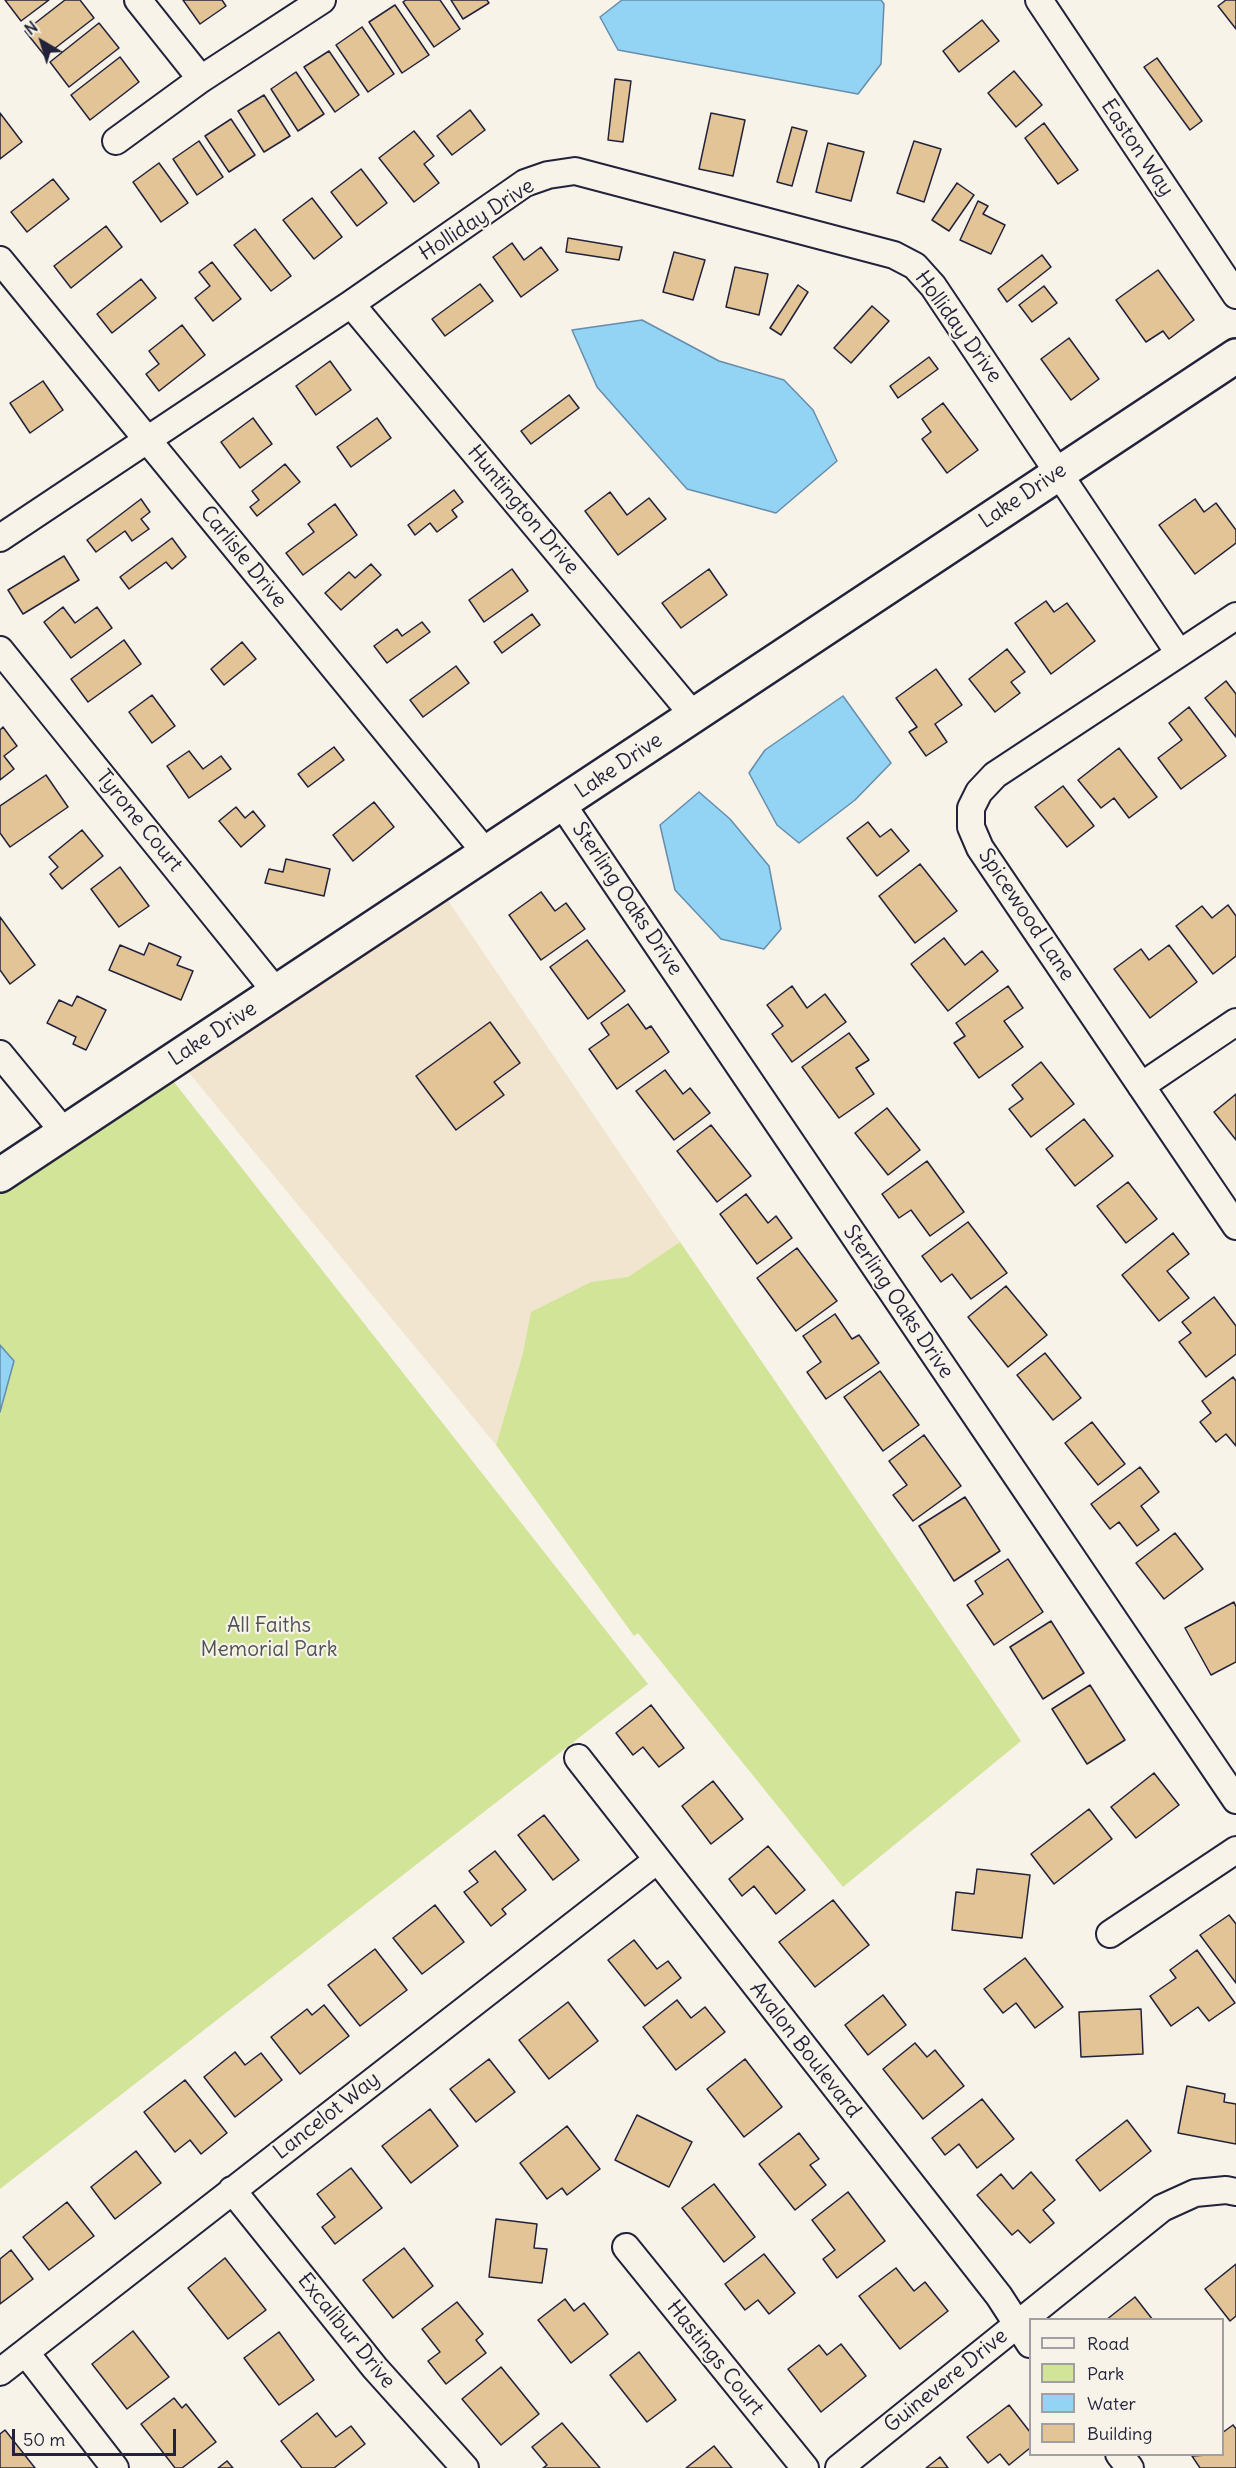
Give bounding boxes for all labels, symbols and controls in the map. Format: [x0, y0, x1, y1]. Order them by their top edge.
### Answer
north arrow [12, 12, 72, 72]
text: N [20, 17, 41, 39]
street label: Easton Way [1095, 95, 1179, 201]
street label: Holliday Drive [415, 174, 539, 266]
street label: Holliday Drive [909, 266, 1007, 388]
street label: Huntington Drive [462, 440, 584, 580]
street label: Lake Drive [975, 458, 1071, 534]
street label: Carlisle Drive [194, 501, 292, 613]
street label: Lake Drive [571, 728, 667, 804]
street label: Tyrone Court [90, 765, 188, 877]
street label: Sterling Oaks Drive [566, 818, 688, 980]
street label: Spicewood Lane [972, 844, 1080, 986]
street label: Lake Drive [164, 996, 262, 1072]
street label: Sterling Oaks Drive [837, 1221, 959, 1383]
park label: All Faiths Memorial Park [201, 1613, 337, 1663]
street label: Avalon Boulevard [744, 1977, 866, 2123]
street label: Lancelot Way [269, 2067, 385, 2165]
street label: Excalibur Drive [292, 2268, 400, 2394]
street label: Hastings Court [661, 2296, 769, 2420]
legend [1029, 2318, 1224, 2456]
street label: Guinevere Drive [879, 2324, 1013, 2438]
text: Road [1087, 2332, 1129, 2355]
text: Park [1087, 2362, 1124, 2385]
text: Water [1087, 2392, 1136, 2415]
scale bar [15, 2417, 178, 2455]
text: Building [1087, 2422, 1152, 2445]
text: 50 m [23, 2428, 65, 2451]

